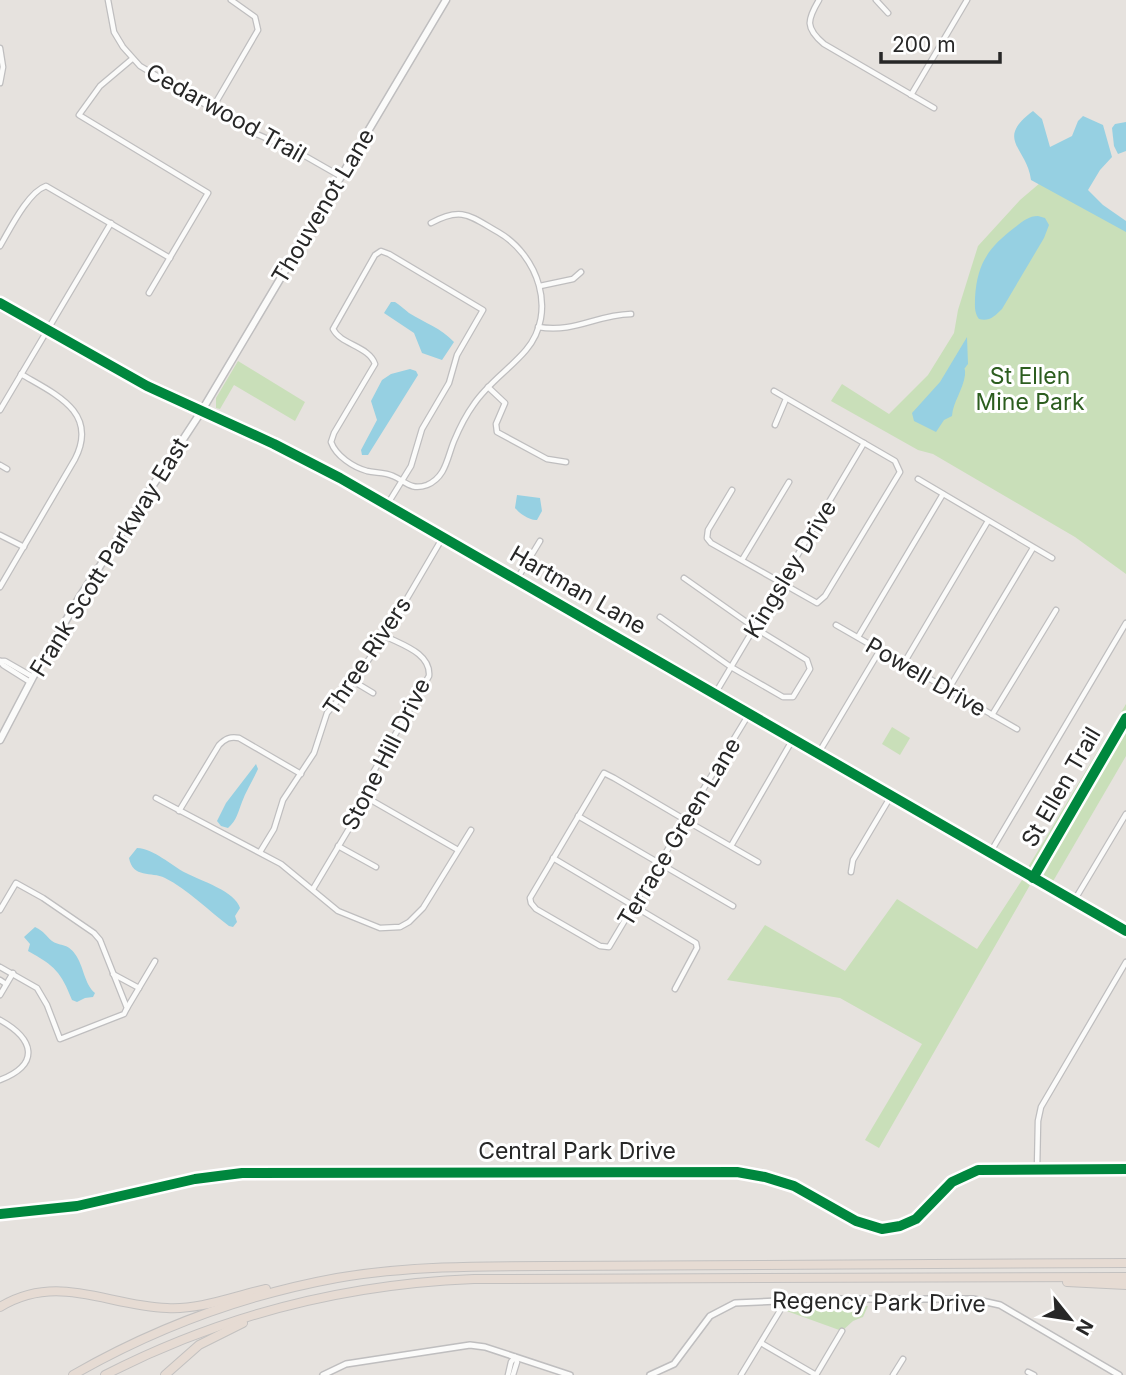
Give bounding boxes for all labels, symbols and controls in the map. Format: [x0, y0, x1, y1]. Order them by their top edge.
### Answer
scale bar [881, 21, 1000, 65]
text: 200 m [892, 32, 956, 57]
street label: Cedarwood Trail [141, 57, 311, 169]
street label: Thouvenot Lane [266, 123, 380, 289]
park label: St Ellen Mine Park [975, 362, 1085, 416]
street label: Frank Scott Parkway East [24, 432, 194, 682]
street label: Kingsley Drive [738, 495, 842, 643]
street label: Hartman Lane [505, 540, 651, 640]
street label: Three Rivers [317, 591, 417, 721]
street label: Powell Drive [861, 631, 991, 723]
street label: Stone Hill Drive [336, 673, 436, 835]
street label: St Ellen Trail [1016, 722, 1106, 852]
street label: Terrace Green Lane [612, 733, 746, 931]
street label: Central Park Drive [478, 1137, 676, 1165]
north arrow [1035, 1284, 1105, 1354]
street label: Regency Park Drive [772, 1286, 986, 1318]
text: N [1071, 1315, 1098, 1339]

